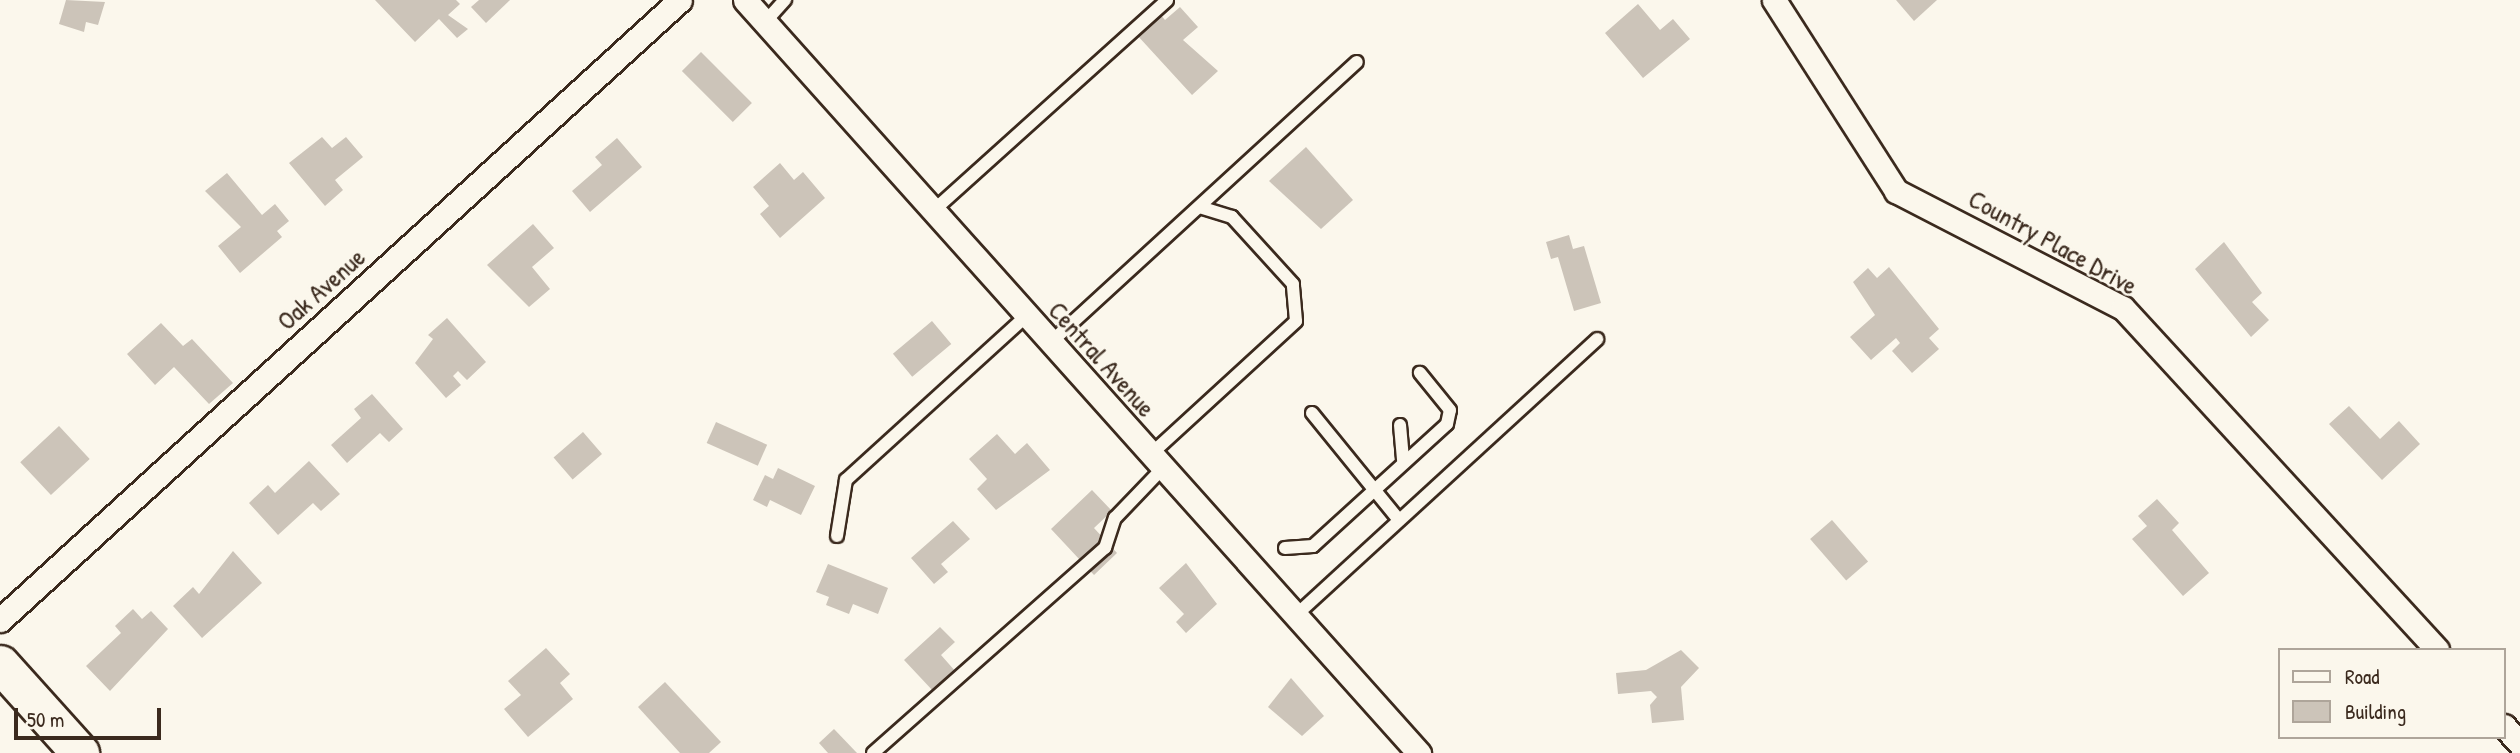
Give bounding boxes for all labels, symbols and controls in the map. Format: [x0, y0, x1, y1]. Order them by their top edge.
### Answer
street label: Country Place Drive [1963, 183, 2143, 301]
street label: Oak Avenue [271, 241, 371, 337]
street label: Central Avenue [1042, 295, 1162, 423]
legend [2278, 648, 2506, 739]
text: Road [2345, 662, 2379, 691]
scale bar [18, 694, 164, 738]
text: Building [2345, 697, 2406, 726]
text: 50 m [27, 705, 64, 734]

